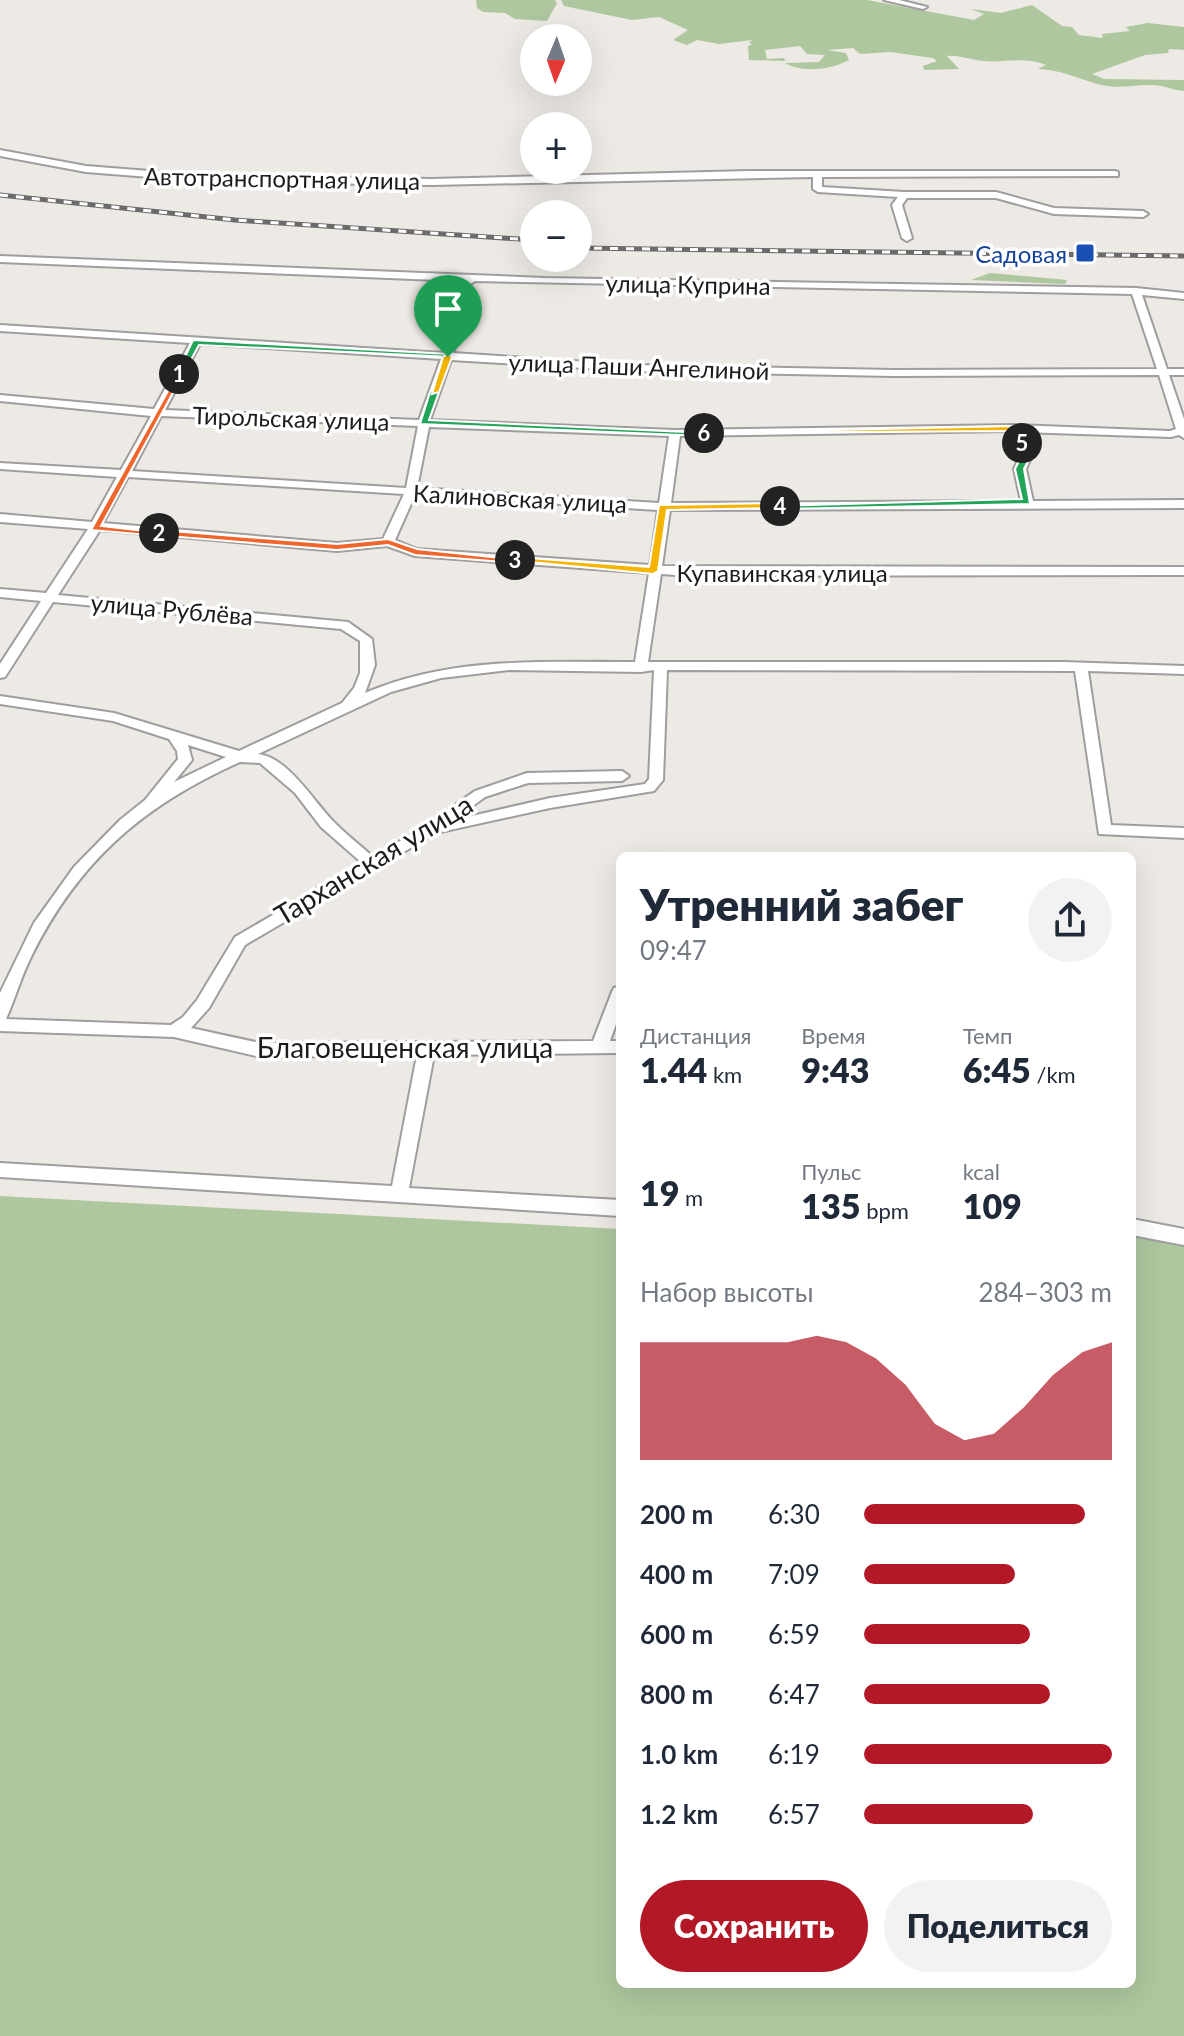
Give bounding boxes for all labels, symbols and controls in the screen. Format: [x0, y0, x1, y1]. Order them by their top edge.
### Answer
north arrow [520, 24, 592, 96]
map controls [520, 24, 592, 272]
button: + [520, 112, 592, 184]
street label: Автотранспортная улица [144, 161, 420, 195]
button: − [520, 200, 592, 272]
place label: Садовая [975, 239, 1067, 268]
marker: Садовая [1074, 242, 1096, 264]
street label: улица Куприна [605, 268, 771, 300]
pin [414, 275, 482, 357]
icon: arrive [426, 287, 470, 331]
street label: улица Паши Ангелиной [508, 347, 770, 385]
pin: 1 [159, 354, 199, 394]
text: 1 [173, 360, 185, 387]
street label: Тирольская улица [192, 400, 390, 436]
pin: 6 [684, 413, 724, 453]
text: 6 [698, 419, 710, 446]
pin: 5 [1002, 423, 1042, 463]
text: 5 [1016, 429, 1028, 456]
street label: Калиновская улица [412, 478, 628, 518]
pin: 4 [760, 486, 800, 526]
text: 4 [774, 492, 786, 519]
pin: 2 [139, 513, 179, 553]
text: 2 [153, 519, 165, 546]
pin: 3 [495, 540, 535, 580]
text: 3 [509, 546, 521, 573]
street label: Купавинская улица [676, 558, 888, 587]
street label: улица Рублёва [90, 587, 254, 631]
street label: Тарханская улица [268, 786, 478, 932]
text: Утренний забег [640, 878, 963, 930]
button: share [1028, 878, 1112, 962]
text: 09:47 [640, 934, 707, 966]
text: Дистанция [640, 1022, 751, 1049]
text: Время [801, 1022, 866, 1049]
text: Темп [963, 1022, 1013, 1049]
street label: Благовещенская улица [257, 1030, 553, 1064]
text: 1.44 [640, 1049, 707, 1090]
text: 9:43 [801, 1049, 870, 1090]
text: 6:45 [963, 1049, 1031, 1090]
text: km [707, 1061, 742, 1088]
text: /km [1031, 1061, 1076, 1088]
text: Пульс [801, 1158, 862, 1185]
text: kcal [963, 1158, 1000, 1185]
text: 19 [640, 1172, 679, 1213]
text: m [679, 1184, 703, 1211]
text: 135 [801, 1185, 861, 1226]
text: 109 [963, 1185, 1022, 1226]
text: bpm [861, 1197, 909, 1224]
text: Набор высоты [640, 1276, 814, 1308]
text: 284–303 m [978, 1276, 1112, 1308]
text: 200 m [640, 1498, 713, 1530]
text: 6:30 [768, 1498, 820, 1530]
text: 400 m [640, 1558, 713, 1590]
text: 7:09 [768, 1558, 820, 1590]
text: 600 m [640, 1618, 713, 1650]
text: 6:59 [768, 1618, 820, 1650]
text: 800 m [640, 1678, 713, 1710]
text: 6:47 [768, 1678, 820, 1710]
text: 1.0 km [640, 1738, 718, 1770]
text: 6:19 [768, 1738, 820, 1770]
text: 1.2 km [640, 1798, 718, 1830]
text: 6:57 [768, 1798, 820, 1830]
button: Сохранить [640, 1880, 868, 1972]
button: Поделиться [884, 1880, 1112, 1972]

